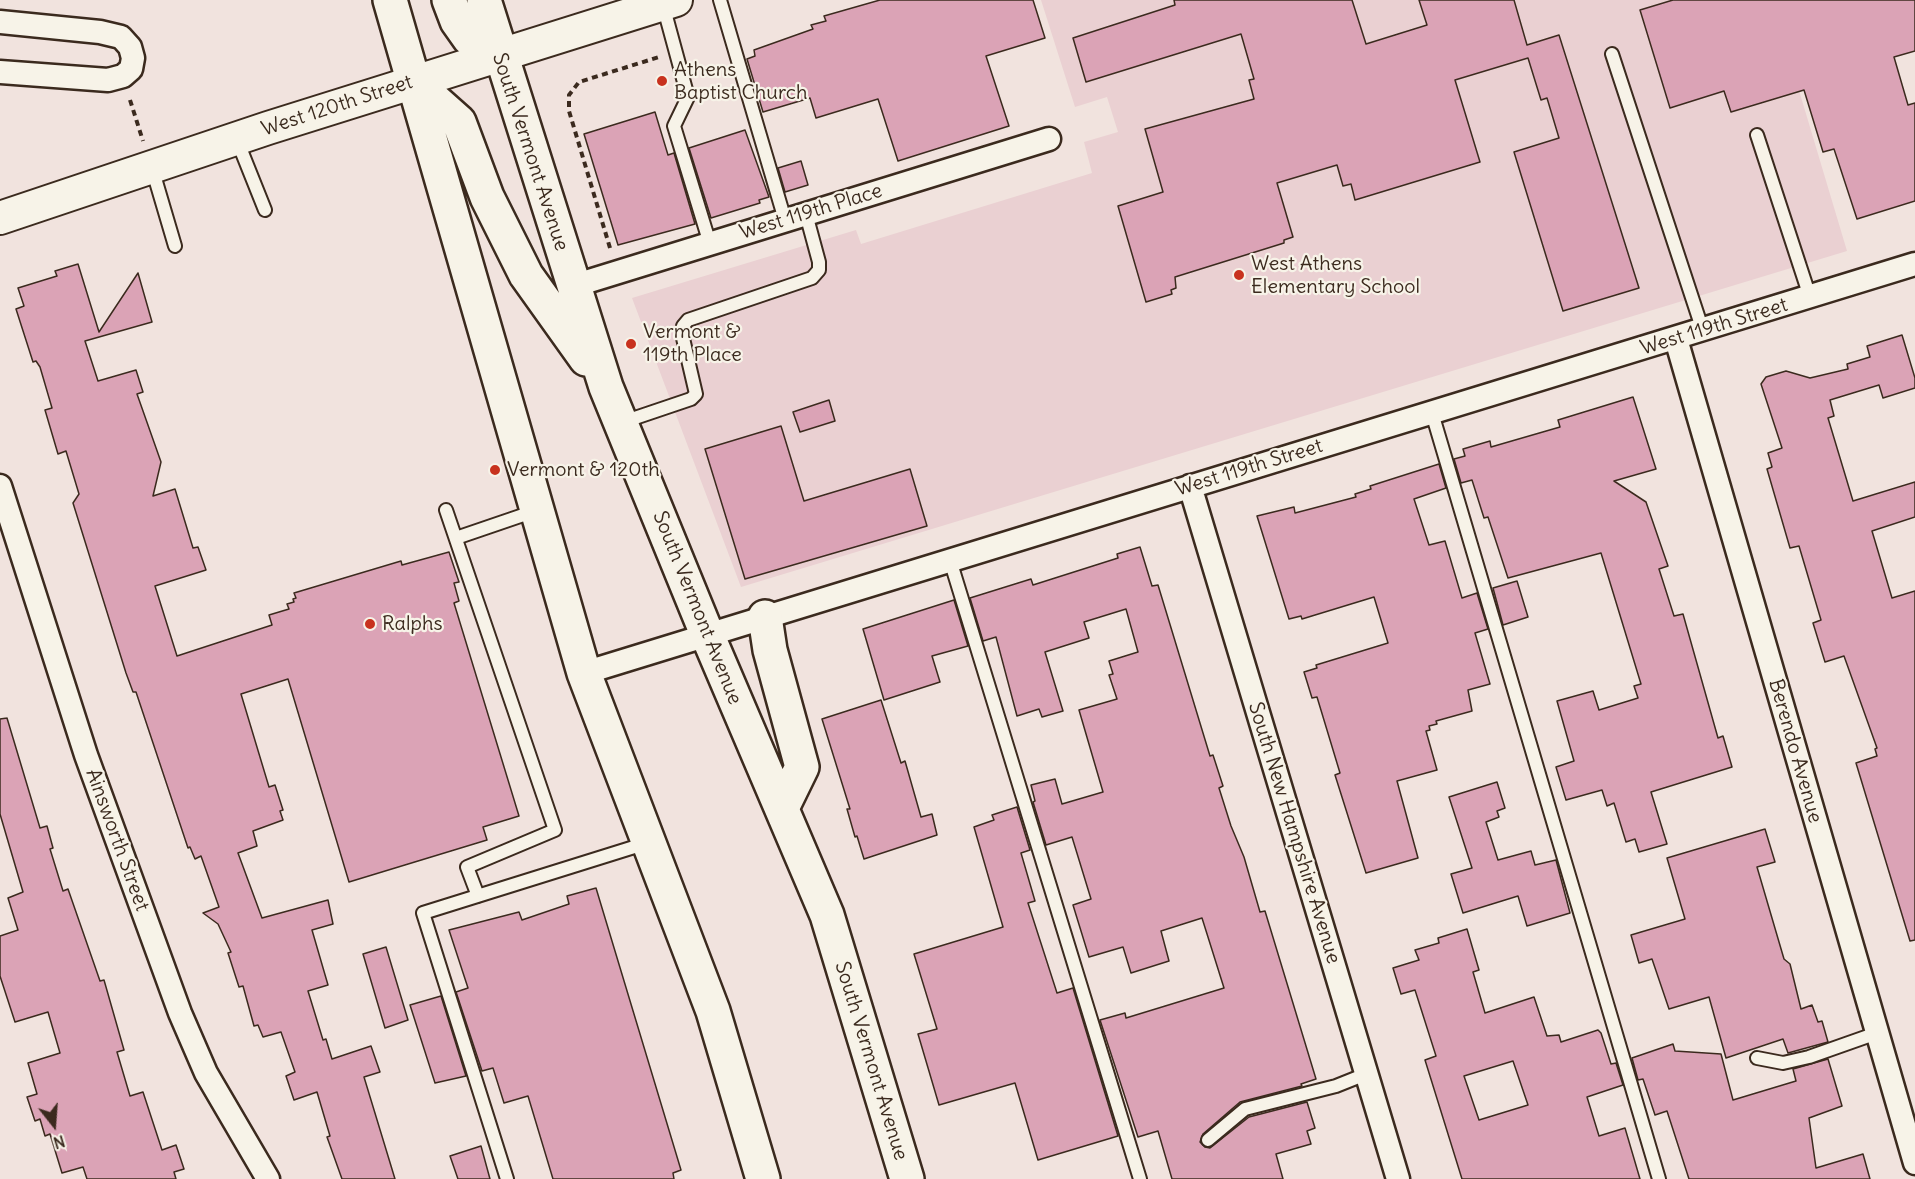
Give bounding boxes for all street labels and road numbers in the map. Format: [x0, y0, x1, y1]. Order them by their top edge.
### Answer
street label: South Vermont Avenue [487, 50, 573, 254]
street label: West 120th Street [258, 70, 416, 142]
street label: West 119th Place [737, 179, 885, 245]
street label: West 119th Street [1638, 293, 1790, 361]
street label: West 119th Street [1173, 434, 1325, 502]
street label: South Vermont Avenue [647, 508, 747, 708]
street label: Berendo Avenue [1763, 676, 1827, 826]
street label: South New Hampshire Avenue [1243, 699, 1345, 967]
street label: Ainsworth Street [80, 766, 154, 914]
street label: South Vermont Avenue [829, 959, 913, 1163]

